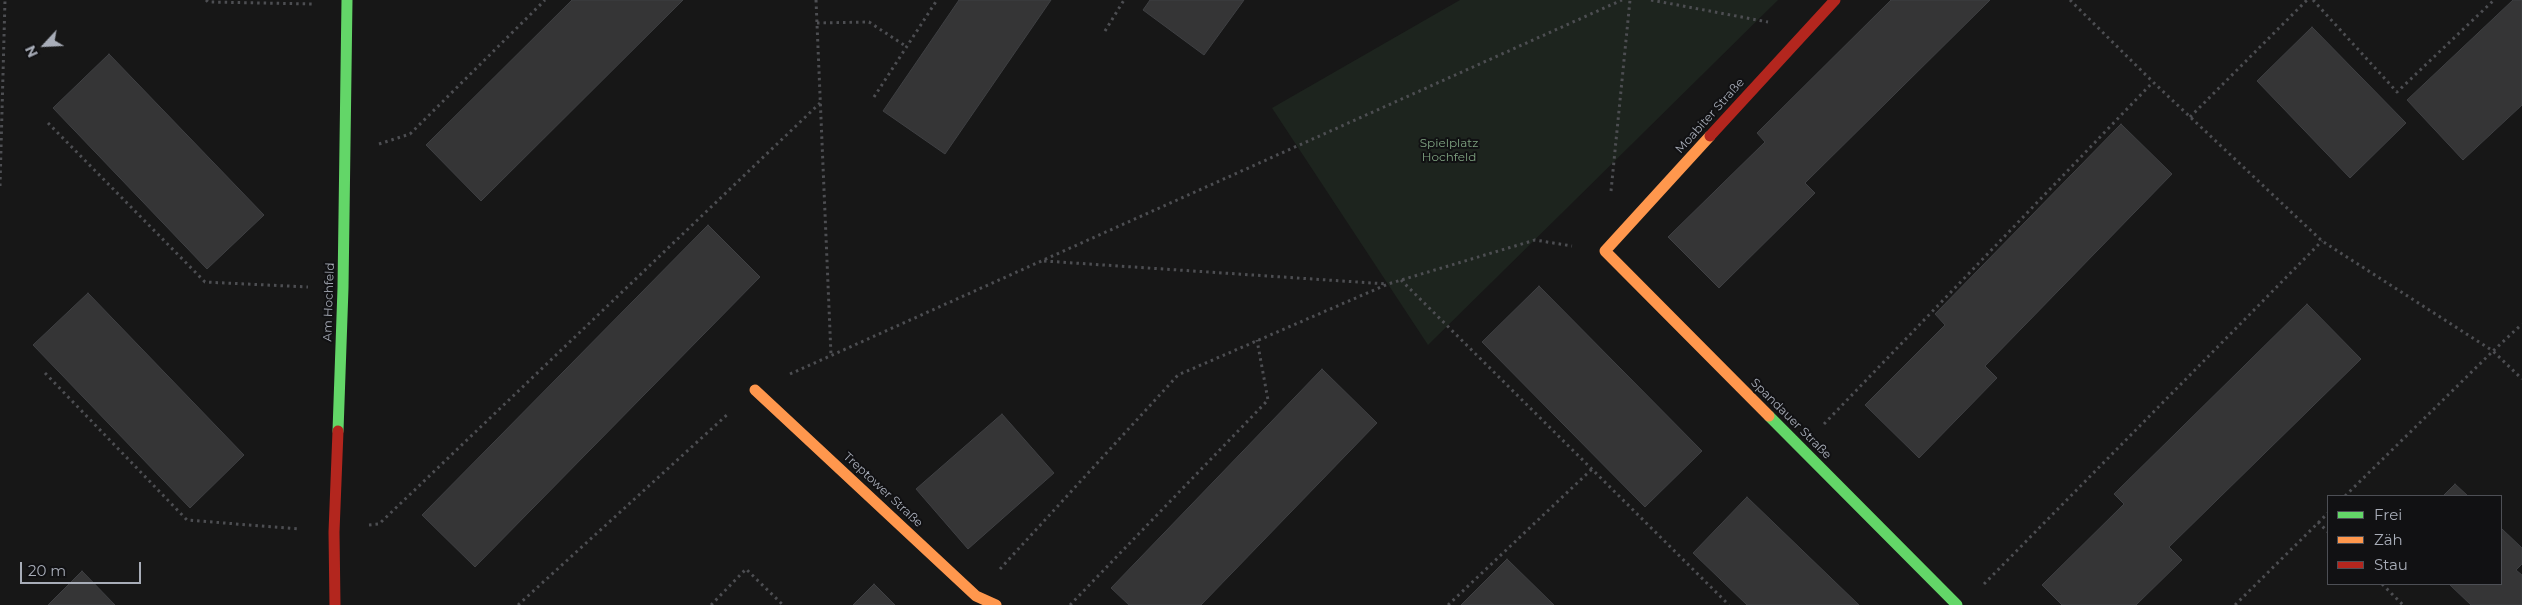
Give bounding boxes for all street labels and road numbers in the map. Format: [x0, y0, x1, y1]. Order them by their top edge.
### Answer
street label: Moabiter Straße [1673, 75, 1747, 157]
street label: Am Hochfeld [320, 262, 338, 342]
street label: Spandauer Straße [1748, 376, 1834, 462]
street label: Treptower Straße [840, 450, 926, 530]

